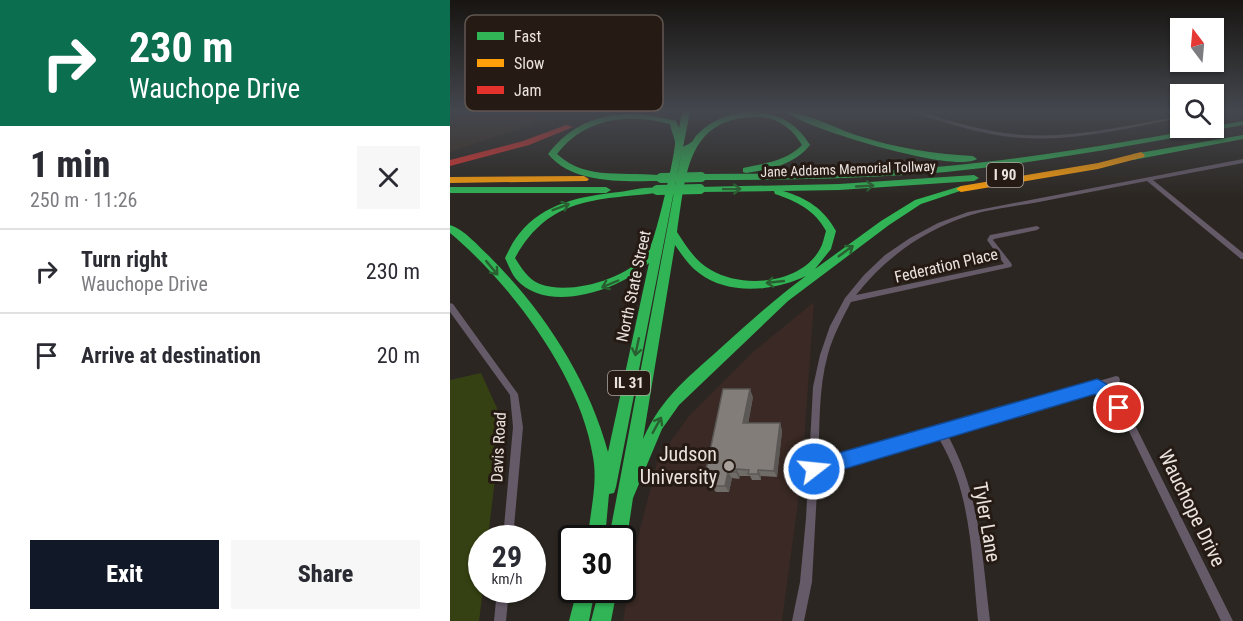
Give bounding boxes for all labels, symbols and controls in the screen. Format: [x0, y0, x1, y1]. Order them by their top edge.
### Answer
legend [465, 15, 663, 111]
north arrow [1170, 18, 1224, 72]
map controls [1170, 18, 1224, 138]
text: 230 m [129, 23, 234, 72]
icon: right [30, 24, 108, 102]
text: Fast [514, 27, 541, 46]
text: Slow [514, 54, 544, 73]
text: Wauchope Drive [129, 73, 300, 105]
text: Jam [514, 81, 541, 100]
button: search [1170, 84, 1224, 138]
text: 1 min [30, 144, 110, 186]
button: close [357, 146, 420, 209]
street label: Jane Addams Memorial Tollway [760, 158, 936, 180]
road number: I 90 [987, 163, 1023, 187]
one-way arrow [855, 180, 875, 191]
one-way arrow [722, 183, 742, 195]
text: 250 m · 11:26 [30, 188, 137, 212]
one-way arrow [551, 201, 570, 212]
street label: North State Street [612, 228, 655, 344]
street label: Federation Place [893, 244, 1000, 287]
one-way arrow [837, 245, 853, 257]
text: Turn right [81, 247, 168, 272]
icon: right [30, 255, 63, 288]
text: 230 m [366, 259, 420, 284]
one-way arrow [486, 260, 499, 276]
text: Wauchope Drive [81, 272, 208, 296]
one-way arrow [766, 277, 786, 288]
one-way arrow [602, 279, 620, 290]
one-way arrow [631, 337, 642, 357]
icon: arrive [30, 339, 63, 372]
text: Arrive at destination [81, 343, 261, 368]
text: 20 m [377, 343, 420, 368]
road number: IL 31 [608, 371, 650, 395]
pin [1093, 382, 1144, 433]
icon: arrive [1102, 391, 1135, 424]
street label: Davis Road [487, 411, 510, 483]
one-way arrow [652, 417, 664, 434]
position arrow [782, 437, 846, 501]
place label: Judson University [640, 442, 717, 489]
street label: Wauchope Drive [1153, 446, 1231, 570]
marker: Judson University [722, 459, 736, 473]
street label: Tyler Lane [968, 480, 1006, 564]
speed limit sign: 30 [558, 525, 636, 603]
text: 29 [492, 539, 522, 574]
button: Exit [30, 540, 219, 609]
button: Share [231, 540, 420, 609]
text: km/h [492, 570, 522, 588]

